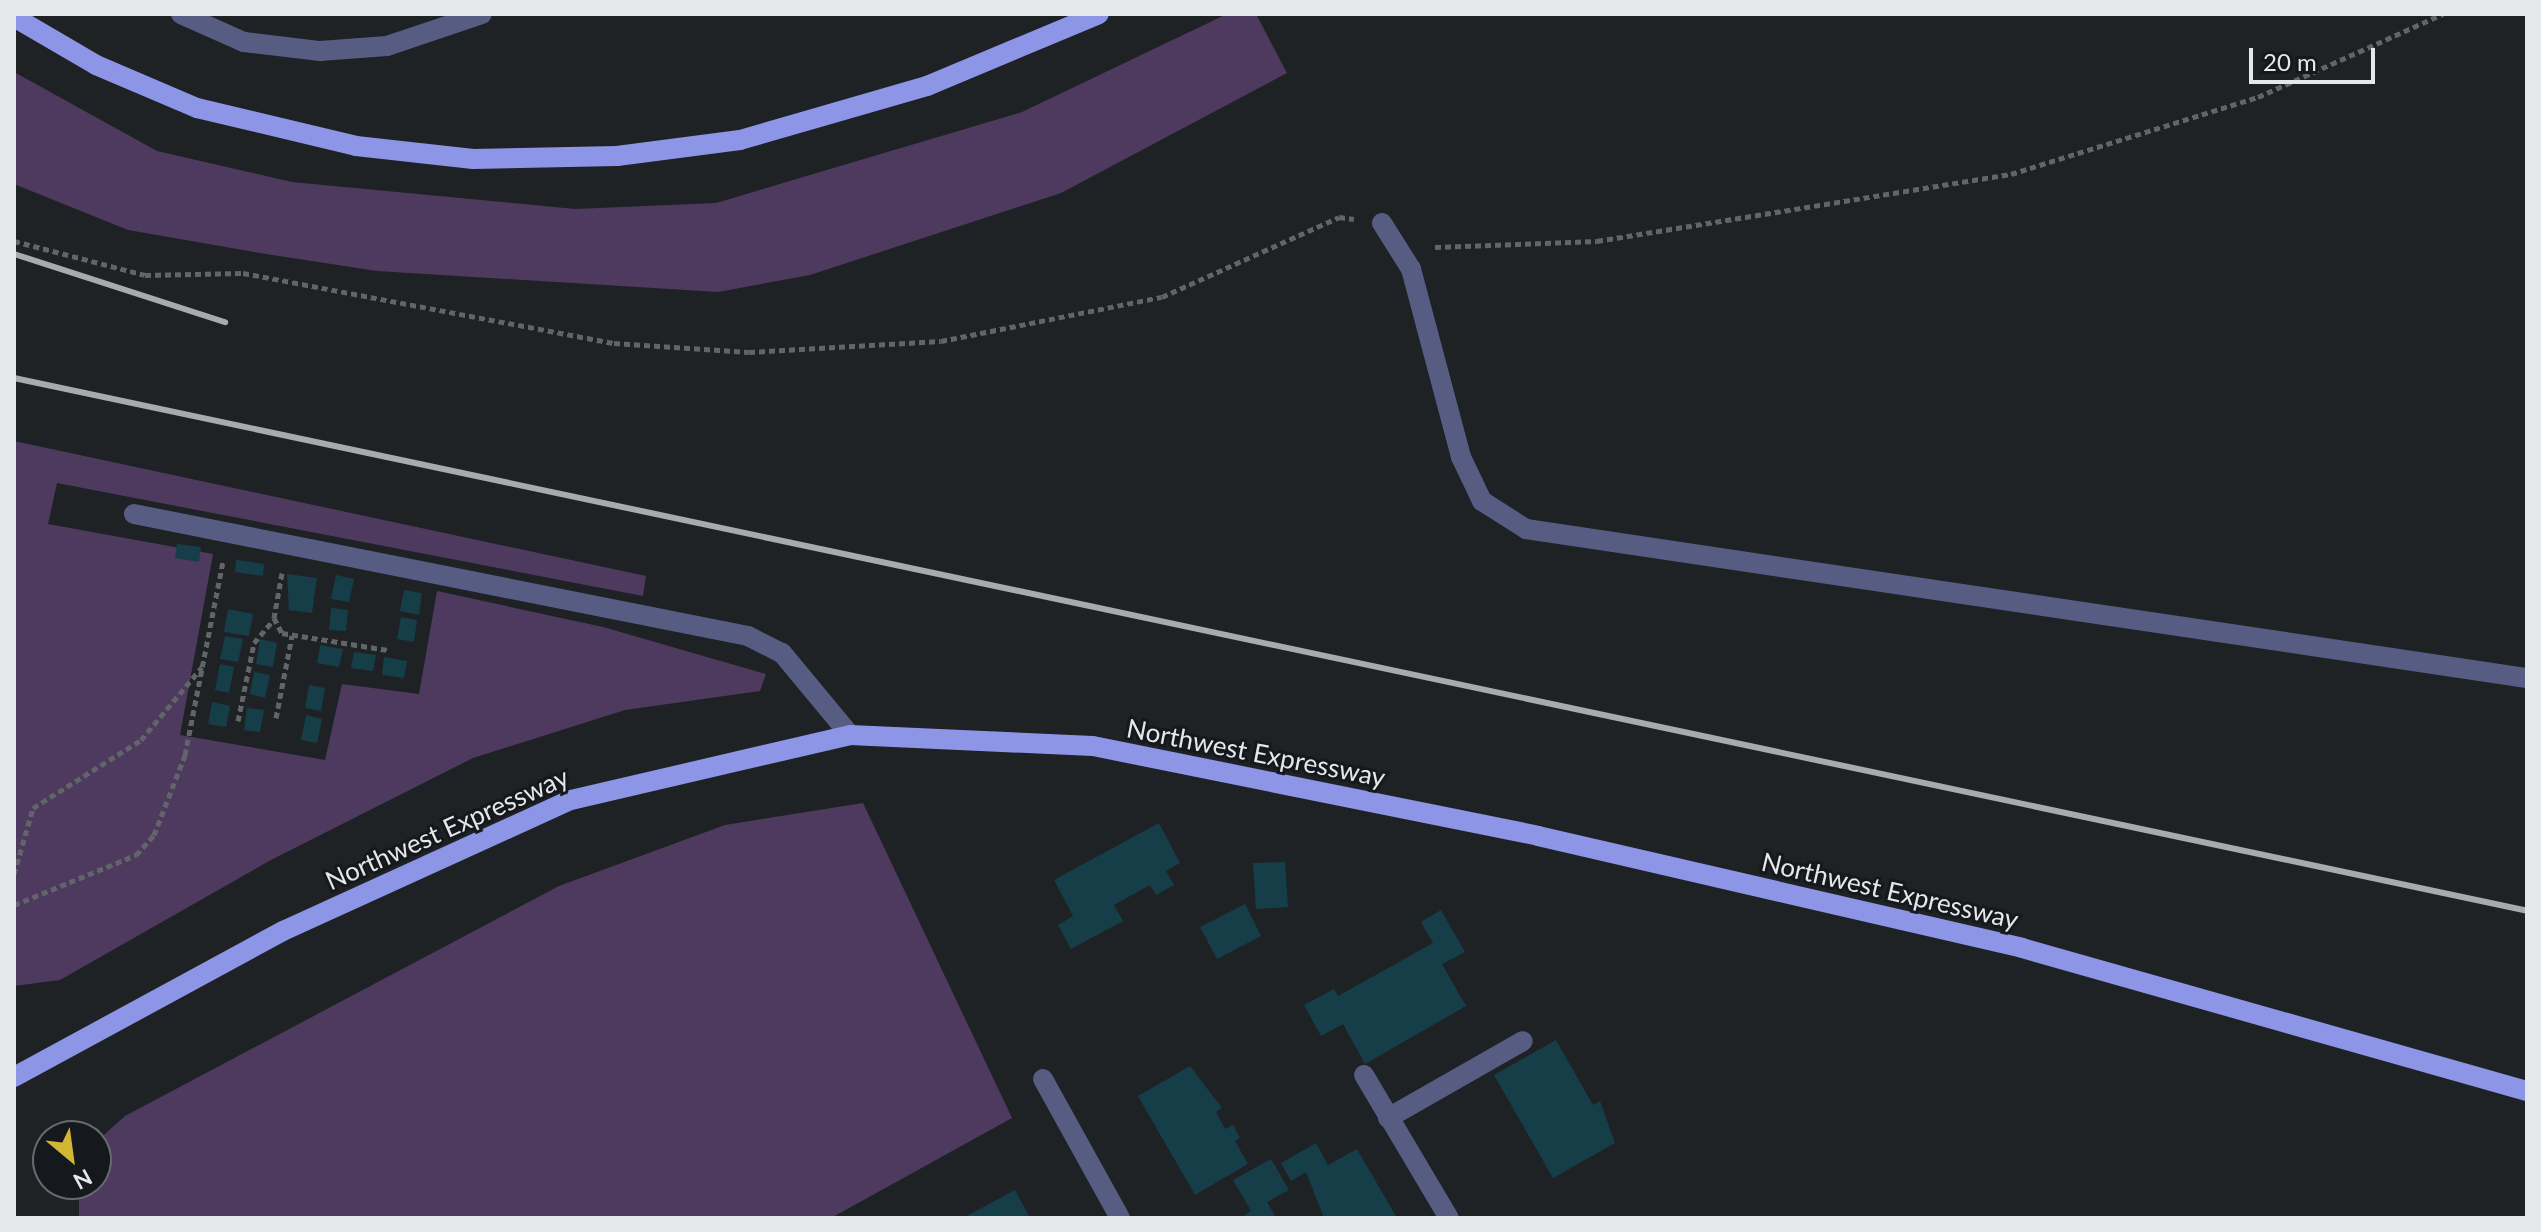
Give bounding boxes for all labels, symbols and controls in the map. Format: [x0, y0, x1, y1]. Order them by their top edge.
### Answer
scale bar [2253, 32, 2379, 82]
text: 20 m [2263, 47, 2317, 76]
street label: Northwest Expressway [1124, 713, 1388, 793]
street label: Northwest Expressway [321, 761, 573, 897]
street label: Northwest Expressway [1759, 846, 2021, 936]
north arrow [32, 1120, 112, 1200]
text: N [69, 1164, 97, 1196]

